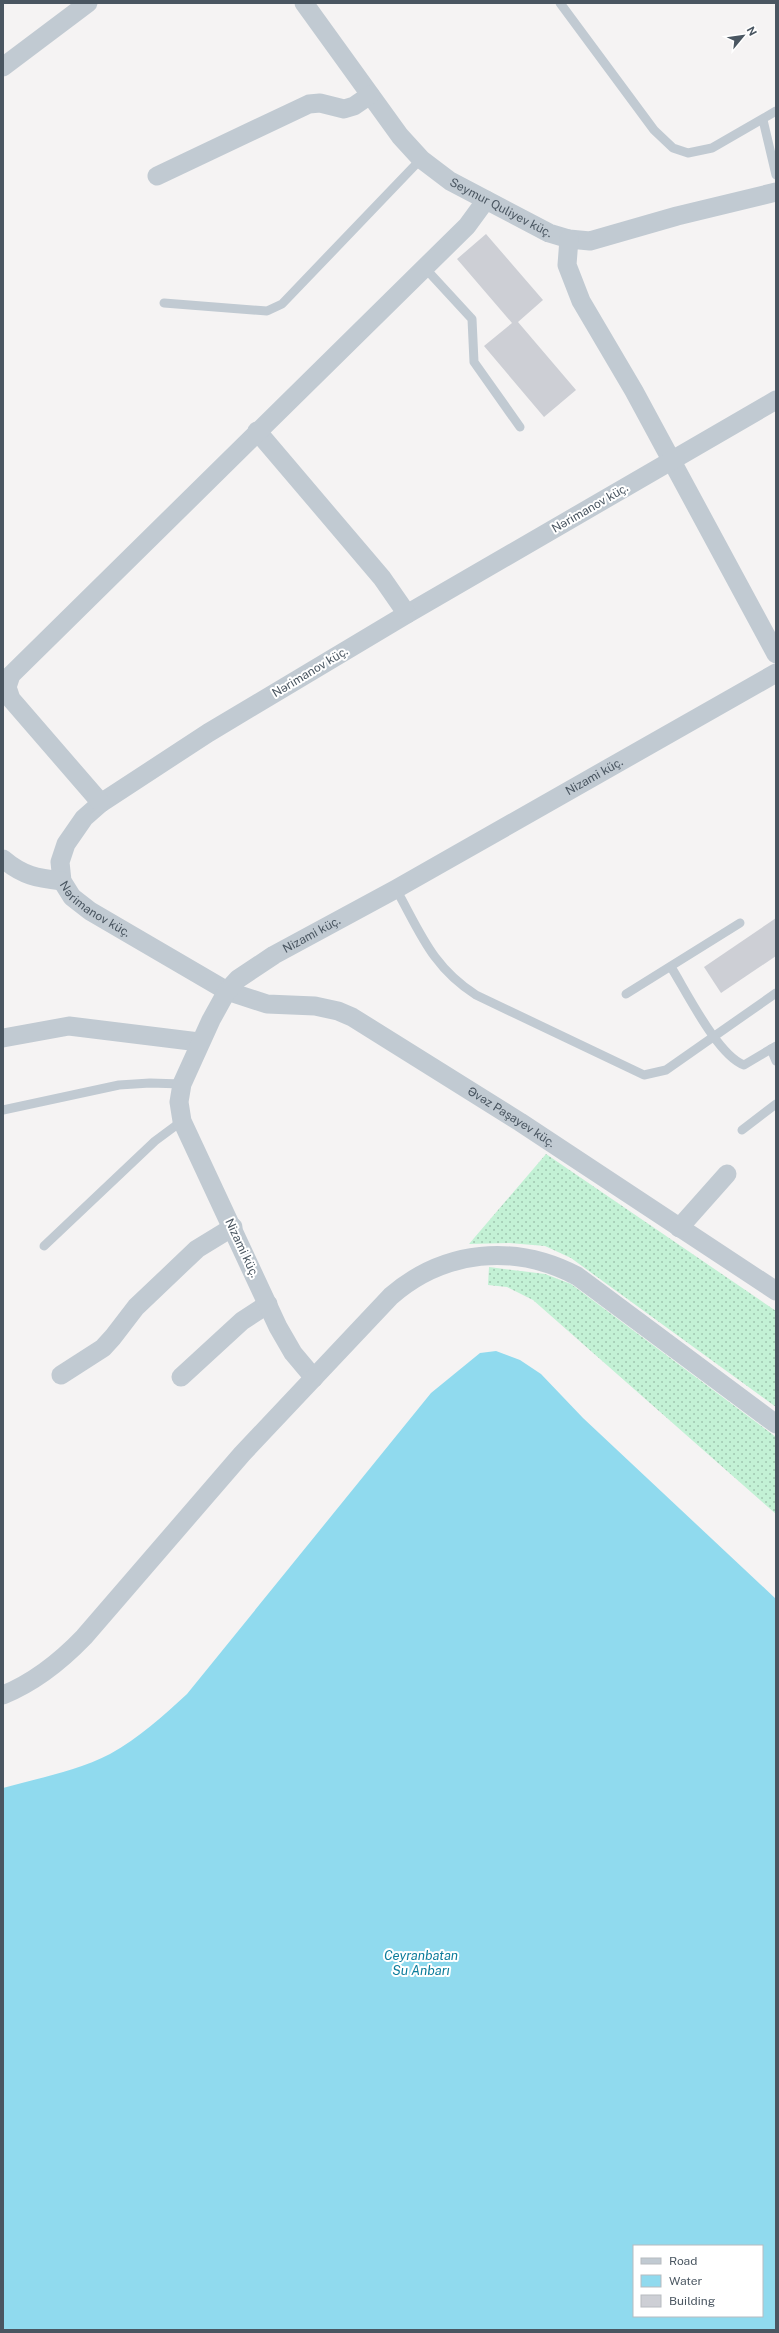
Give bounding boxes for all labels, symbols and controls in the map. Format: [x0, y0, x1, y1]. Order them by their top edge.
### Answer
north arrow [723, 16, 763, 56]
text: N [744, 24, 759, 38]
street label: Seymur Quliyev küç. [447, 175, 553, 240]
street label: Nərimanov küç. [549, 480, 631, 536]
street label: Nərimanov küç. [270, 644, 350, 700]
street label: Nizami küç. [563, 755, 625, 798]
street label: Nərimanov küç. [57, 878, 133, 940]
street label: Nizami küç. [280, 913, 343, 956]
street label: Əvəz Paşayev küç. [465, 1084, 558, 1150]
street label: Nizami küç. [222, 1216, 262, 1280]
water label: Ceyranbatan Su Anbarı [384, 1948, 458, 1978]
legend [633, 2245, 763, 2317]
text: Road [669, 2254, 697, 2268]
text: Water [669, 2274, 703, 2288]
text: Building [669, 2294, 715, 2308]

